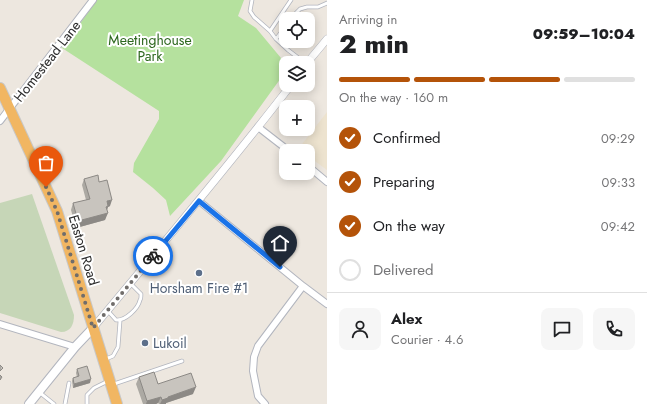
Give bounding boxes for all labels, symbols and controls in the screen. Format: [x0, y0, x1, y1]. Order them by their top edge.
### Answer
text: Arriving in [339, 10, 397, 29]
map controls [279, 12, 315, 180]
button: locate [279, 12, 315, 48]
street label: Homestead Lane [9, 16, 85, 106]
text: 09:59–10:04 [533, 23, 635, 45]
text: 2 min [339, 25, 409, 63]
park label: Meetinghouse Park [108, 30, 192, 66]
button: layers [279, 56, 315, 92]
text: On the way · 160 m [339, 88, 448, 107]
button: + [279, 100, 315, 136]
icon: check [339, 127, 361, 149]
text: Confirmed [373, 127, 441, 149]
text: 09:29 [601, 129, 635, 148]
button: − [279, 144, 315, 180]
pin [29, 146, 63, 187]
icon: bag [35, 152, 57, 174]
icon: check [339, 171, 361, 193]
text: Preparing [373, 171, 435, 193]
text: 09:33 [602, 173, 635, 192]
street label: Easton Road [64, 212, 104, 288]
icon: check [339, 215, 361, 237]
text: On the way [373, 215, 445, 237]
text: 09:42 [601, 217, 635, 236]
pin [263, 226, 297, 267]
icon: home [269, 232, 291, 254]
courier [133, 236, 173, 276]
icon: bike [142, 245, 164, 267]
text: Delivered [373, 259, 434, 281]
marker: Horsham Fire #1 [194, 268, 204, 278]
place label: Horsham Fire #1 [150, 278, 248, 298]
button: person [339, 308, 381, 350]
text: Alex [391, 308, 422, 330]
button: chat [541, 308, 583, 350]
button: phone [593, 308, 635, 350]
text: Courier · 4.6 [391, 330, 464, 349]
place label: Lukoil [153, 333, 187, 353]
marker: Lukoil [140, 338, 150, 348]

